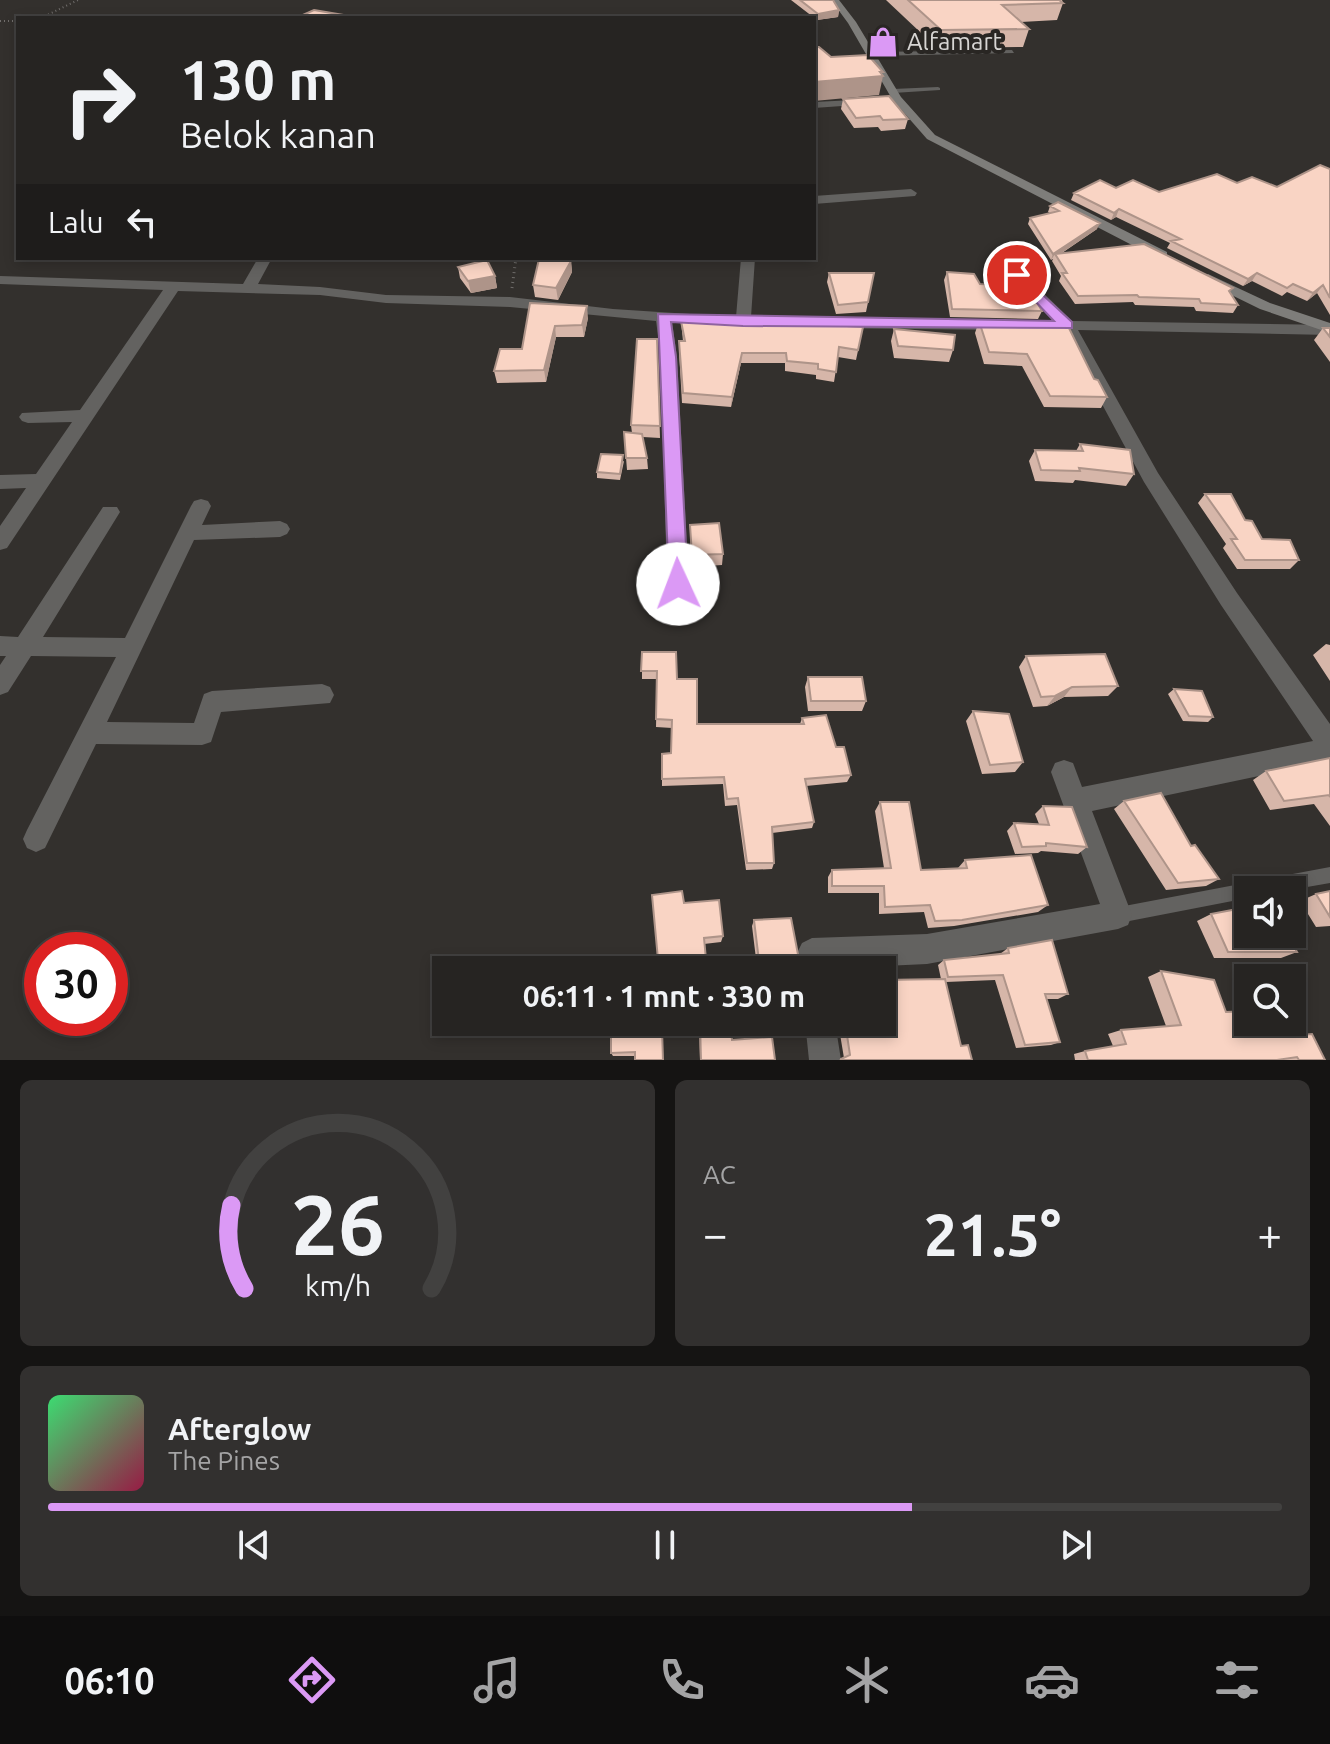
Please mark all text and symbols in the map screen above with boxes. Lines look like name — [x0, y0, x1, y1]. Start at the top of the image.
shop icon: Alfamart — [866, 25, 900, 59]
place label: Alfamart — [907, 28, 1002, 55]
icon: right — [48, 48, 152, 152]
text: 130 m — [180, 48, 336, 111]
text: Belok kanan — [180, 114, 376, 155]
icon: left — [120, 200, 164, 244]
text: Lalu — [48, 205, 104, 239]
pin — [983, 241, 1051, 309]
icon: arrive — [995, 253, 1039, 297]
position arrow — [636, 542, 720, 626]
map controls — [1234, 876, 1306, 1036]
button: sound — [1234, 876, 1306, 948]
speed limit sign: 30 — [24, 932, 128, 1036]
button: search — [1234, 964, 1306, 1036]
text: 06:11 · 1 mnt · 330 m — [523, 979, 805, 1013]
text: AC — [703, 1160, 736, 1189]
text: 26 — [291, 1177, 384, 1271]
text: 21.5° — [924, 1200, 1061, 1267]
text: − — [703, 1209, 728, 1258]
text: + — [1257, 1209, 1282, 1258]
text: km/h — [305, 1269, 371, 1301]
text: Afterglow — [168, 1412, 311, 1446]
text: The Pines — [168, 1446, 280, 1475]
icon: previous — [232, 1523, 276, 1567]
icon: pause — [643, 1523, 687, 1567]
icon: next — [1054, 1523, 1098, 1567]
icon: directions — [284, 1652, 340, 1708]
icon: music — [469, 1652, 525, 1708]
icon: phone — [654, 1652, 710, 1708]
icon: climate — [839, 1652, 895, 1708]
icon: car — [1024, 1652, 1080, 1708]
icon: filters — [1209, 1652, 1265, 1708]
text: 06:10 — [65, 1660, 155, 1701]

